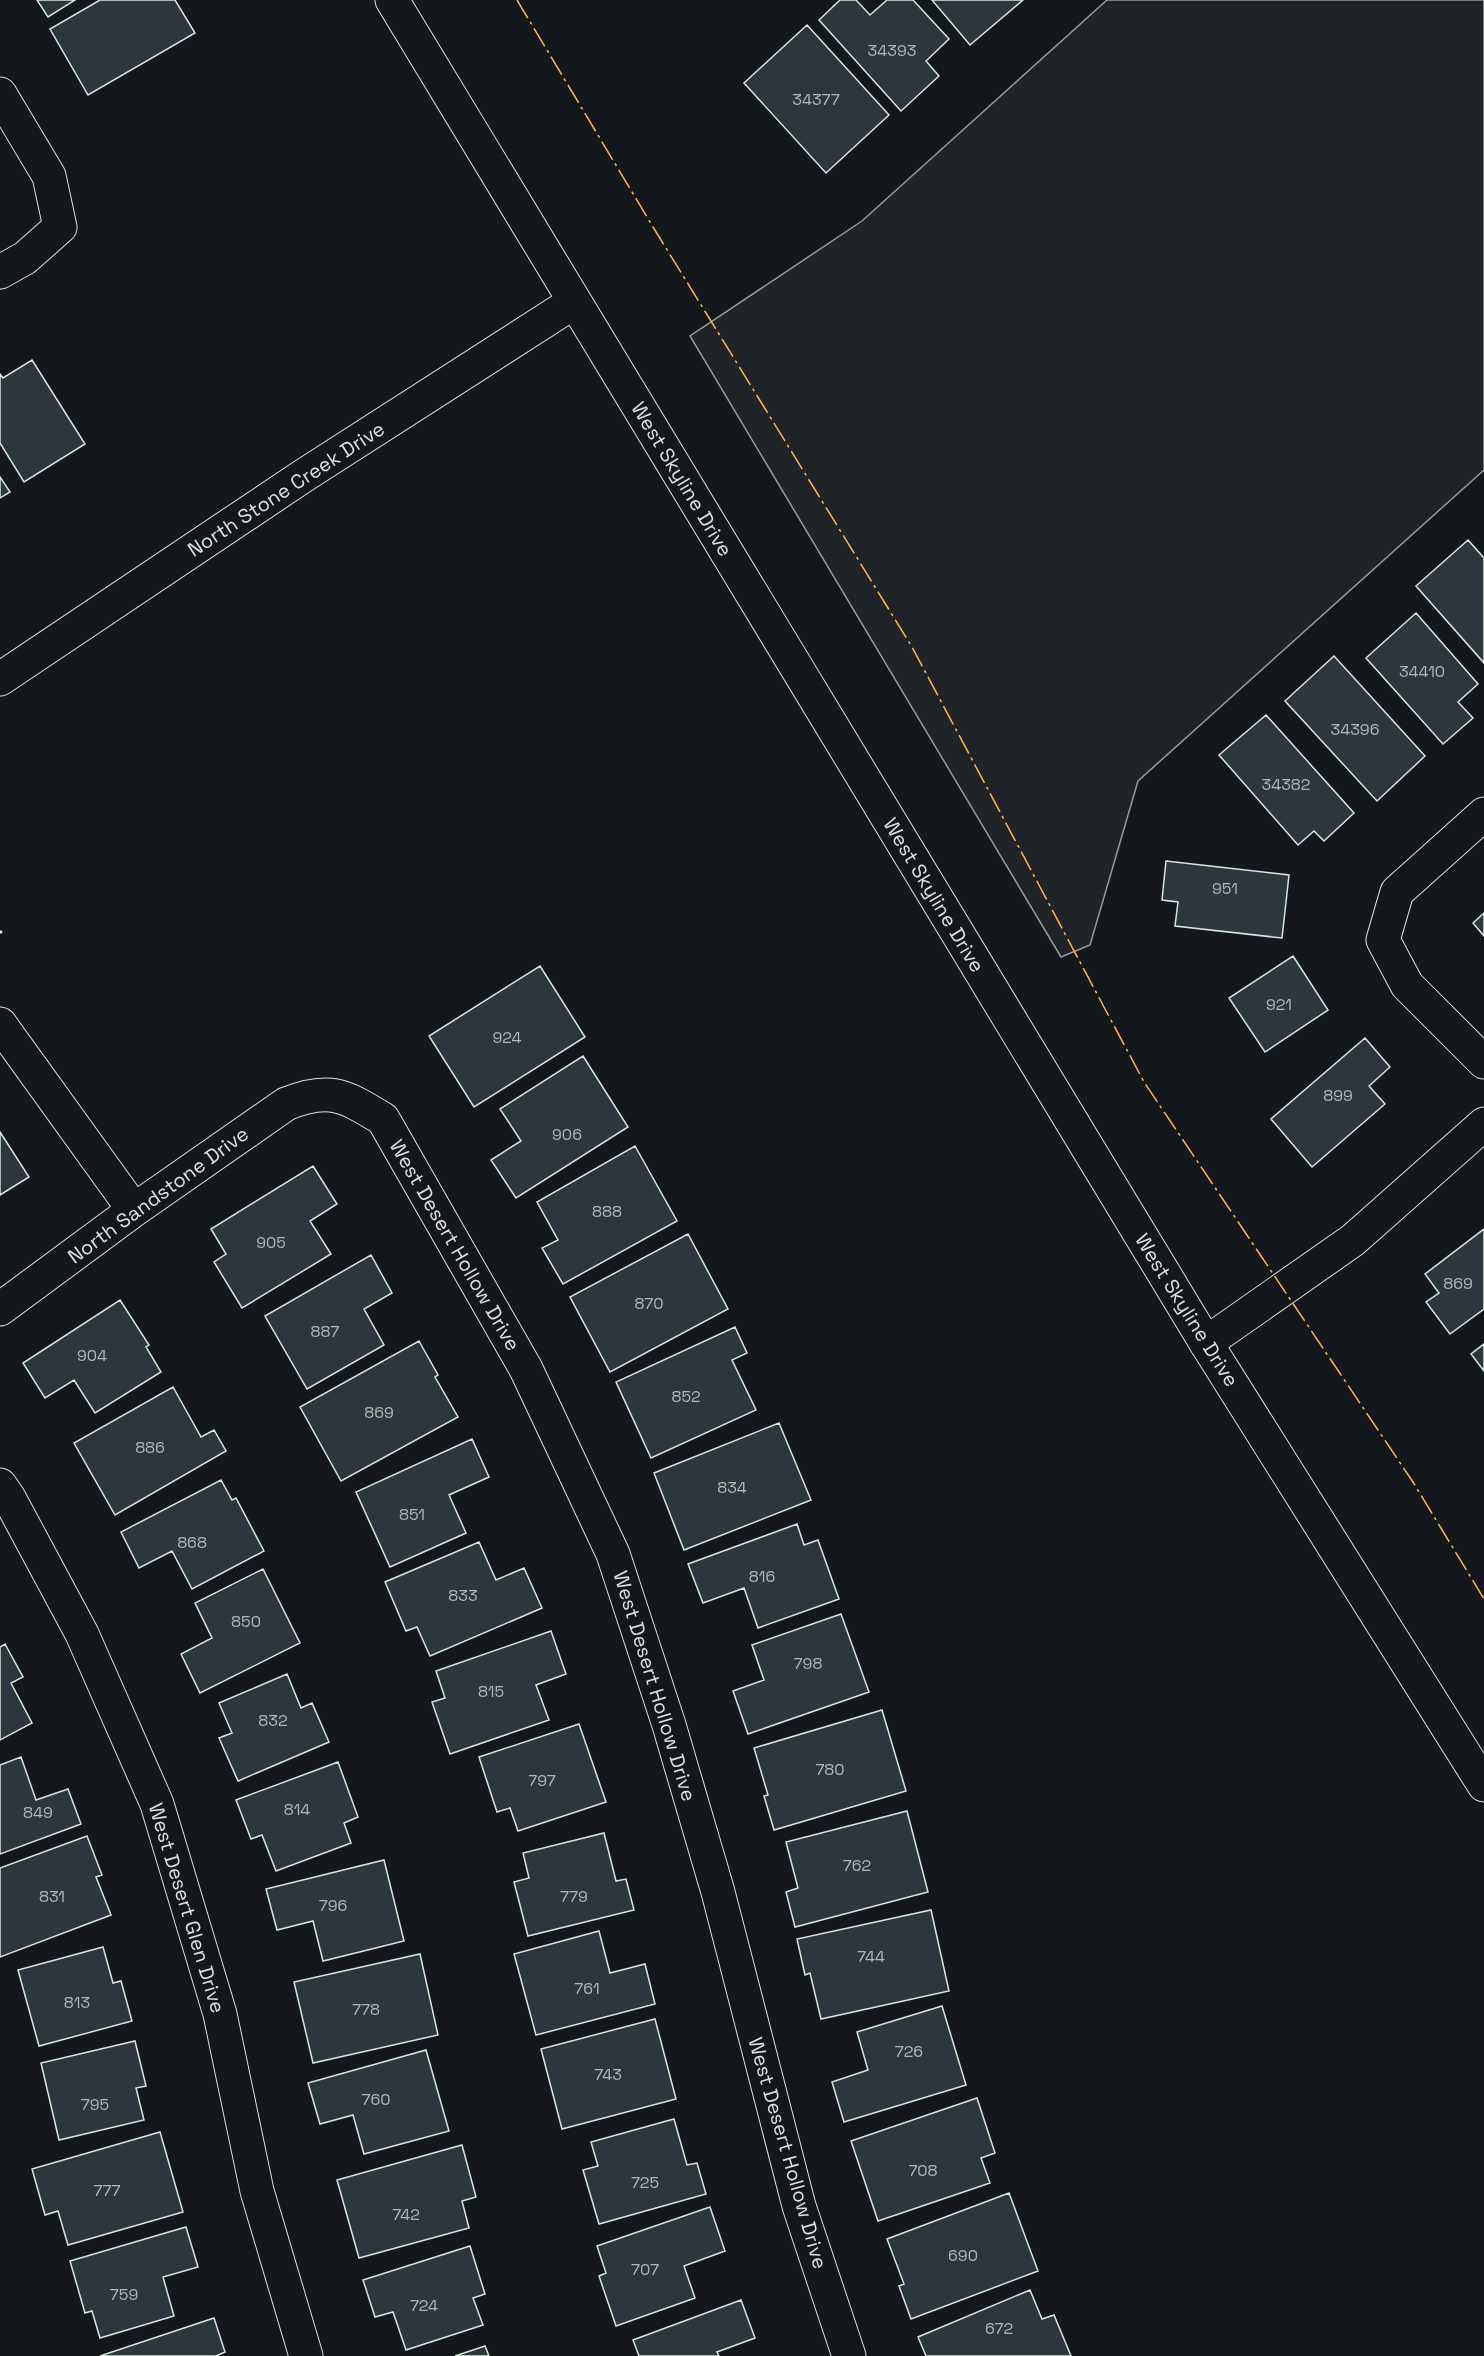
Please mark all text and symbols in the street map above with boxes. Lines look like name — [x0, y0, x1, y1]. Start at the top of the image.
house number: 34393 — [868, 40, 916, 61]
house number: 34377 — [792, 89, 840, 110]
street label: West Skyline Drive — [626, 397, 738, 561]
street label: North Stone Creek Drive — [182, 415, 390, 563]
house number: 34410 — [1399, 661, 1445, 682]
house number: 34396 — [1331, 719, 1379, 740]
house number: 34382 — [1262, 774, 1310, 795]
street label: West Skyline Drive — [878, 813, 990, 977]
house number: 951 — [1212, 878, 1238, 899]
house number: 921 — [1266, 994, 1292, 1015]
house number: 924 — [493, 1027, 521, 1048]
house number: 899 — [1323, 1085, 1353, 1106]
street label: North Sandstone Drive — [62, 1121, 254, 1269]
house number: 906 — [552, 1124, 582, 1145]
street label: West Desert Hollow Drive — [384, 1135, 526, 1355]
house number: 888 — [592, 1201, 622, 1222]
street label: West Skyline Drive — [1129, 1229, 1245, 1391]
house number: 905 — [256, 1232, 286, 1253]
house number: 869 — [1443, 1273, 1473, 1294]
house number: 870 — [635, 1293, 663, 1314]
house number: 887 — [311, 1321, 339, 1342]
house number: 904 — [77, 1345, 107, 1366]
house number: 852 — [671, 1386, 701, 1407]
house number: 869 — [364, 1402, 394, 1423]
house number: 886 — [135, 1437, 165, 1458]
house number: 834 — [717, 1477, 747, 1498]
house number: 851 — [399, 1504, 425, 1525]
house number: 868 — [177, 1532, 207, 1553]
house number: 816 — [749, 1566, 775, 1587]
street label: West Desert Hollow Drive — [608, 1568, 702, 1804]
house number: 833 — [448, 1585, 478, 1606]
house number: 850 — [231, 1611, 261, 1632]
house number: 798 — [794, 1653, 822, 1674]
house number: 815 — [478, 1681, 504, 1702]
house number: 832 — [258, 1710, 288, 1731]
house number: 780 — [815, 1759, 845, 1780]
house number: 797 — [528, 1770, 556, 1791]
house number: 814 — [284, 1799, 310, 1820]
street label: West Desert Glen Drive — [143, 1800, 231, 2016]
house number: 849 — [23, 1802, 53, 1823]
house number: 762 — [843, 1855, 871, 1876]
house number: 831 — [39, 1886, 65, 1907]
house number: 779 — [560, 1886, 588, 1907]
house number: 796 — [319, 1895, 347, 1916]
house number: 744 — [857, 1946, 885, 1967]
house number: 761 — [574, 1978, 600, 1999]
house number: 813 — [64, 1992, 90, 2013]
house number: 778 — [352, 1999, 380, 2020]
street label: West Desert Hollow Drive — [742, 2034, 834, 2272]
house number: 726 — [895, 2041, 923, 2062]
house number: 743 — [594, 2064, 622, 2085]
house number: 760 — [362, 2089, 390, 2110]
house number: 795 — [81, 2094, 109, 2115]
house number: 708 — [908, 2160, 938, 2181]
house number: 725 — [631, 2172, 659, 2193]
house number: 777 — [93, 2180, 121, 2201]
house number: 742 — [392, 2204, 420, 2225]
house number: 690 — [948, 2245, 978, 2266]
house number: 707 — [631, 2259, 659, 2280]
house number: 759 — [110, 2284, 138, 2305]
house number: 724 — [410, 2295, 438, 2316]
house number: 672 — [985, 2318, 1013, 2339]

